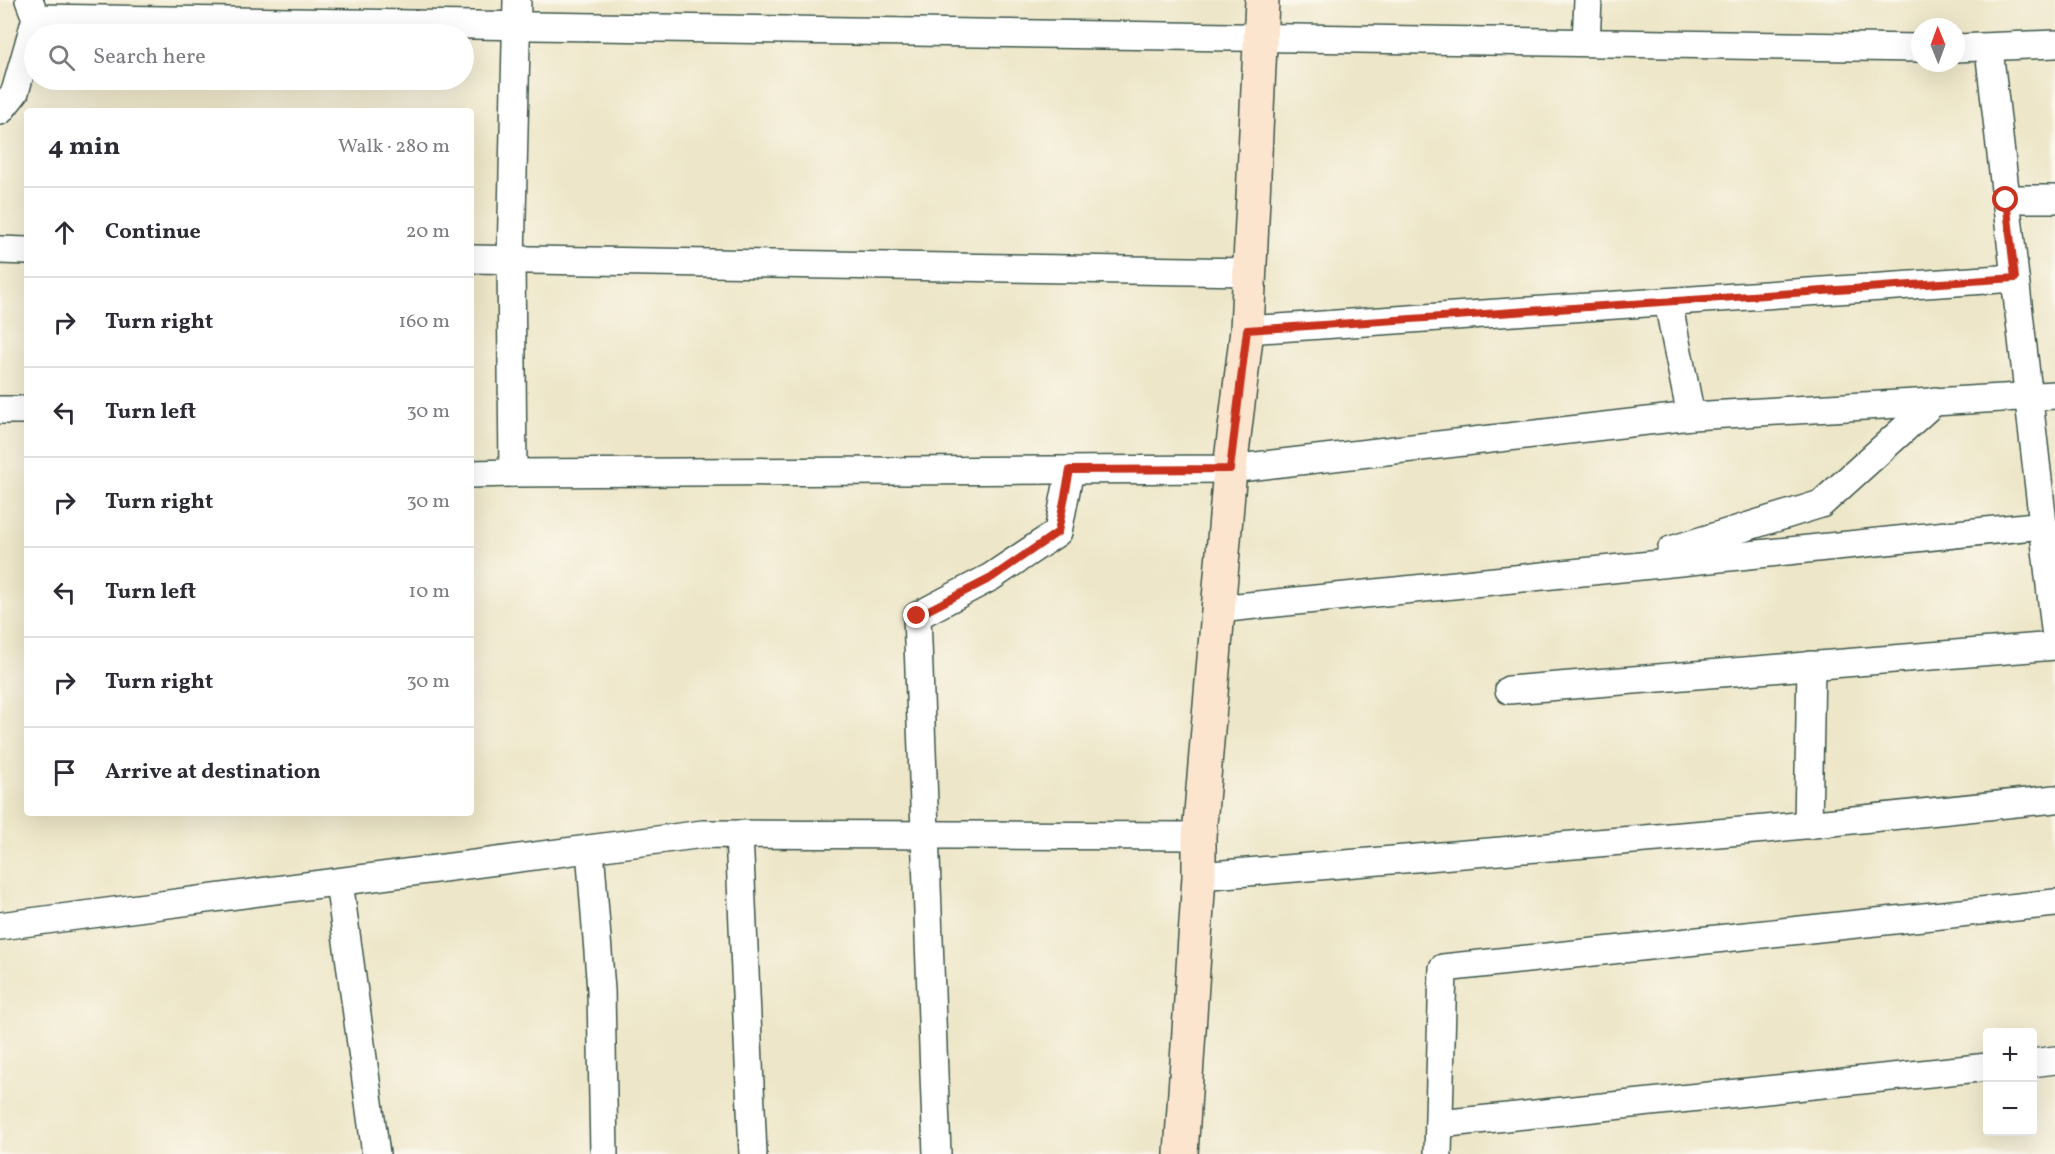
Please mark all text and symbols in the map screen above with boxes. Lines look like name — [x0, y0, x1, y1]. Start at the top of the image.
north arrow — [1911, 18, 1965, 72]
search box — [24, 24, 474, 90]
icon: search — [45, 41, 78, 74]
text: Search here — [93, 42, 206, 73]
text: 4 min — [48, 129, 120, 165]
text: Walk · 280 m — [338, 133, 450, 161]
route start — [1992, 186, 2018, 212]
icon: ahead — [48, 216, 81, 249]
text: Continue — [105, 217, 201, 248]
text: 20 m — [406, 218, 450, 246]
icon: right — [48, 306, 81, 339]
text: Turn right — [105, 307, 213, 338]
text: 160 m — [398, 308, 450, 336]
icon: left — [48, 396, 81, 429]
text: Turn left — [105, 397, 196, 428]
text: 30 m — [406, 398, 450, 426]
icon: right — [48, 486, 81, 519]
text: Turn right — [105, 487, 213, 518]
text: 30 m — [406, 488, 450, 516]
icon: left — [48, 576, 81, 609]
text: Turn left — [105, 577, 196, 608]
text: 10 m — [409, 578, 450, 606]
route end — [903, 602, 929, 628]
icon: right — [48, 666, 81, 699]
text: Turn right — [105, 667, 213, 698]
text: 30 m — [406, 668, 450, 696]
icon: arrive — [48, 756, 81, 789]
text: Arrive at destination — [105, 757, 321, 788]
map controls — [1983, 1028, 2037, 1136]
button: + — [1983, 1028, 2037, 1082]
button: − — [1983, 1082, 2037, 1136]

